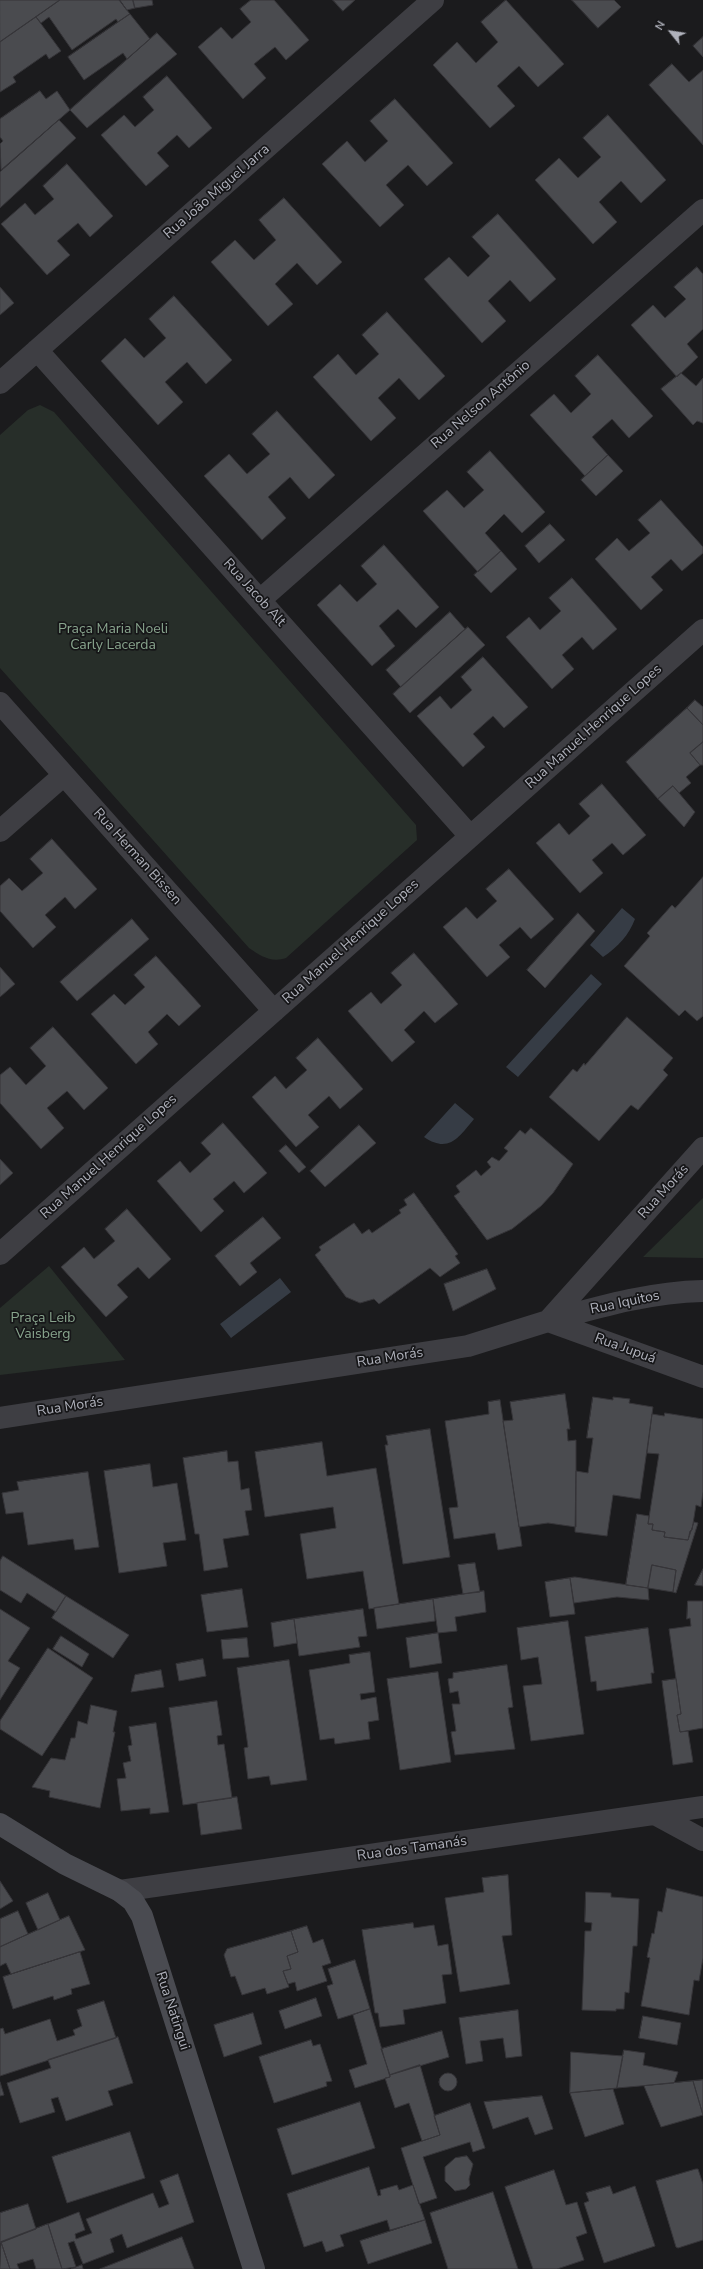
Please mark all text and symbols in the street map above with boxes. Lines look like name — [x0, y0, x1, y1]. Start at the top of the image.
north arrow — [651, 12, 691, 52]
text: N — [652, 18, 669, 33]
street label: Rua João Miguel Jarra — [160, 141, 274, 243]
street label: Rua Nelson Antônio — [428, 357, 534, 453]
street label: Rua Jacob Alt — [219, 556, 289, 630]
park label: Praça Maria Noeli Carly Lacerda — [58, 622, 168, 654]
street label: Rua Manuel Henrique Lopes — [522, 661, 666, 793]
street label: Rua Herman Bissen — [89, 805, 185, 909]
street label: Rua Manuel Henrique Lopes — [279, 876, 423, 1008]
street label: Rua Manuel Henrique Lopes — [37, 1091, 181, 1223]
street label: Rua Morás — [635, 1161, 693, 1223]
street label: Rua Iquitos — [589, 1287, 661, 1319]
park label: Praça Leib Vaisberg — [11, 1311, 75, 1344]
street label: Rua Jupuá — [592, 1330, 658, 1368]
street label: Rua Morás — [356, 1344, 424, 1372]
street label: Rua Morás — [36, 1393, 104, 1421]
street label: Rua dos Tamanás — [356, 1833, 468, 1865]
street label: Rua Natingui — [151, 1970, 193, 2052]

